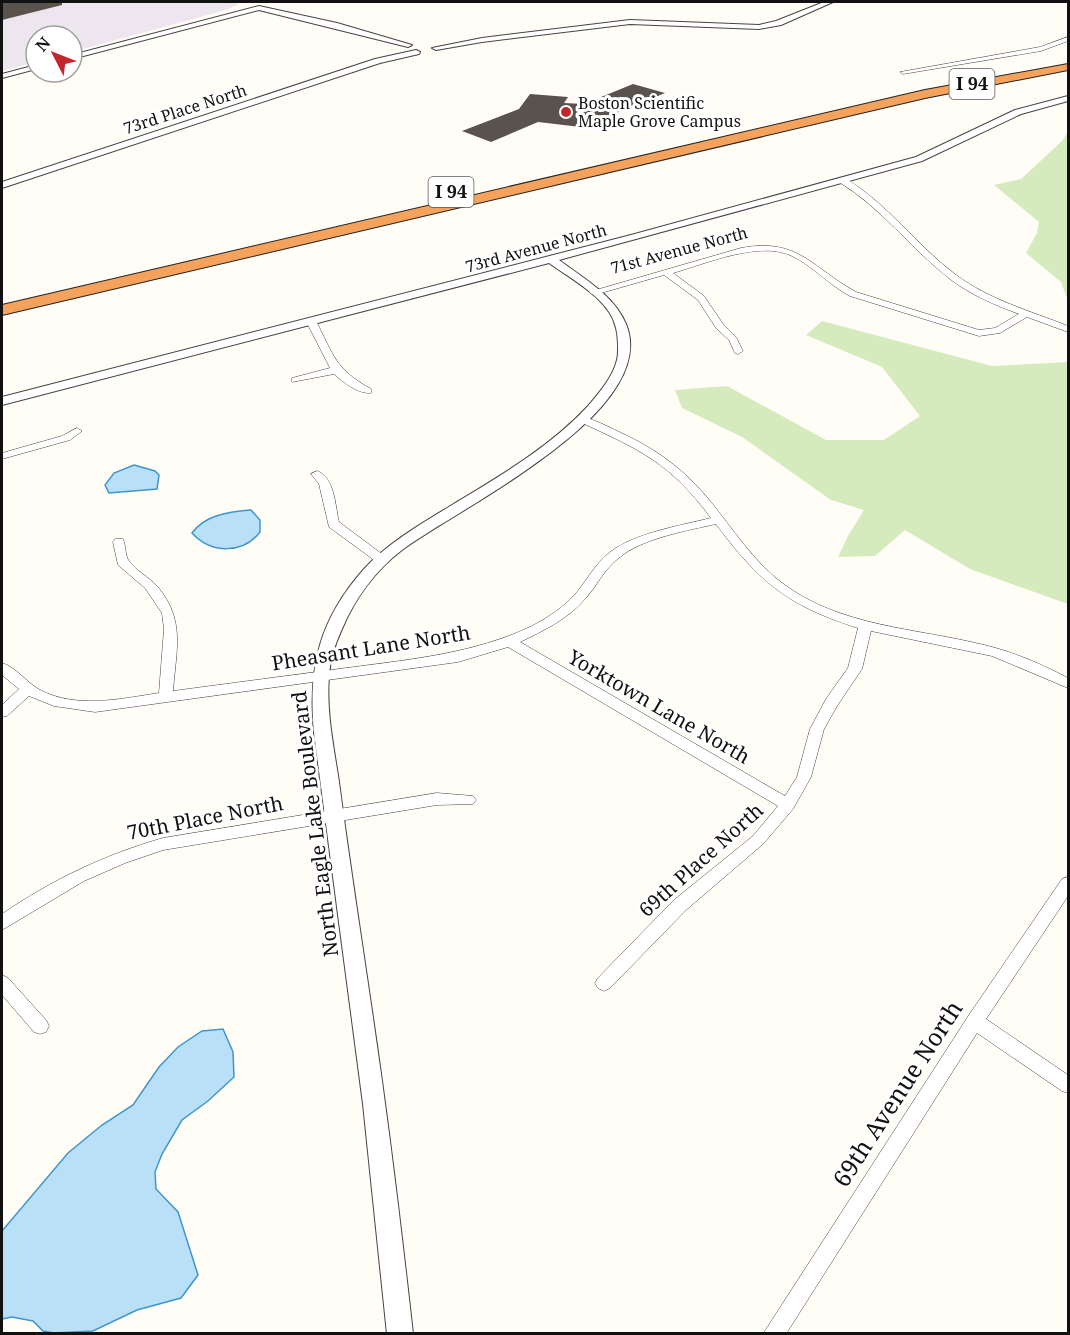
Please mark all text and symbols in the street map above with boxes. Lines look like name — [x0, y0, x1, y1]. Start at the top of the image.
north arrow — [24, 24, 84, 84]
text: N — [30, 32, 56, 56]
road number: I 94 — [950, 69, 994, 99]
street label: 73rd Place North — [121, 79, 249, 139]
place label: Boston Scientific Maple Grove Campus — [578, 92, 741, 132]
marker: Boston Scientific Maple Grove Campus — [559, 105, 573, 119]
road number: I 94 — [428, 177, 474, 207]
street label: 73rd Avenue North — [463, 219, 609, 277]
street label: 71st Avenue North — [608, 221, 750, 279]
street label: Pheasant Lane North — [270, 618, 472, 677]
street label: Yorktown Lane North — [562, 643, 756, 770]
street label: North Eagle Lake Boulevard — [285, 690, 344, 958]
street label: 70th Place North — [125, 789, 286, 846]
street label: 69th Place North — [633, 796, 769, 923]
street label: 69th Avenue North — [824, 994, 969, 1193]

